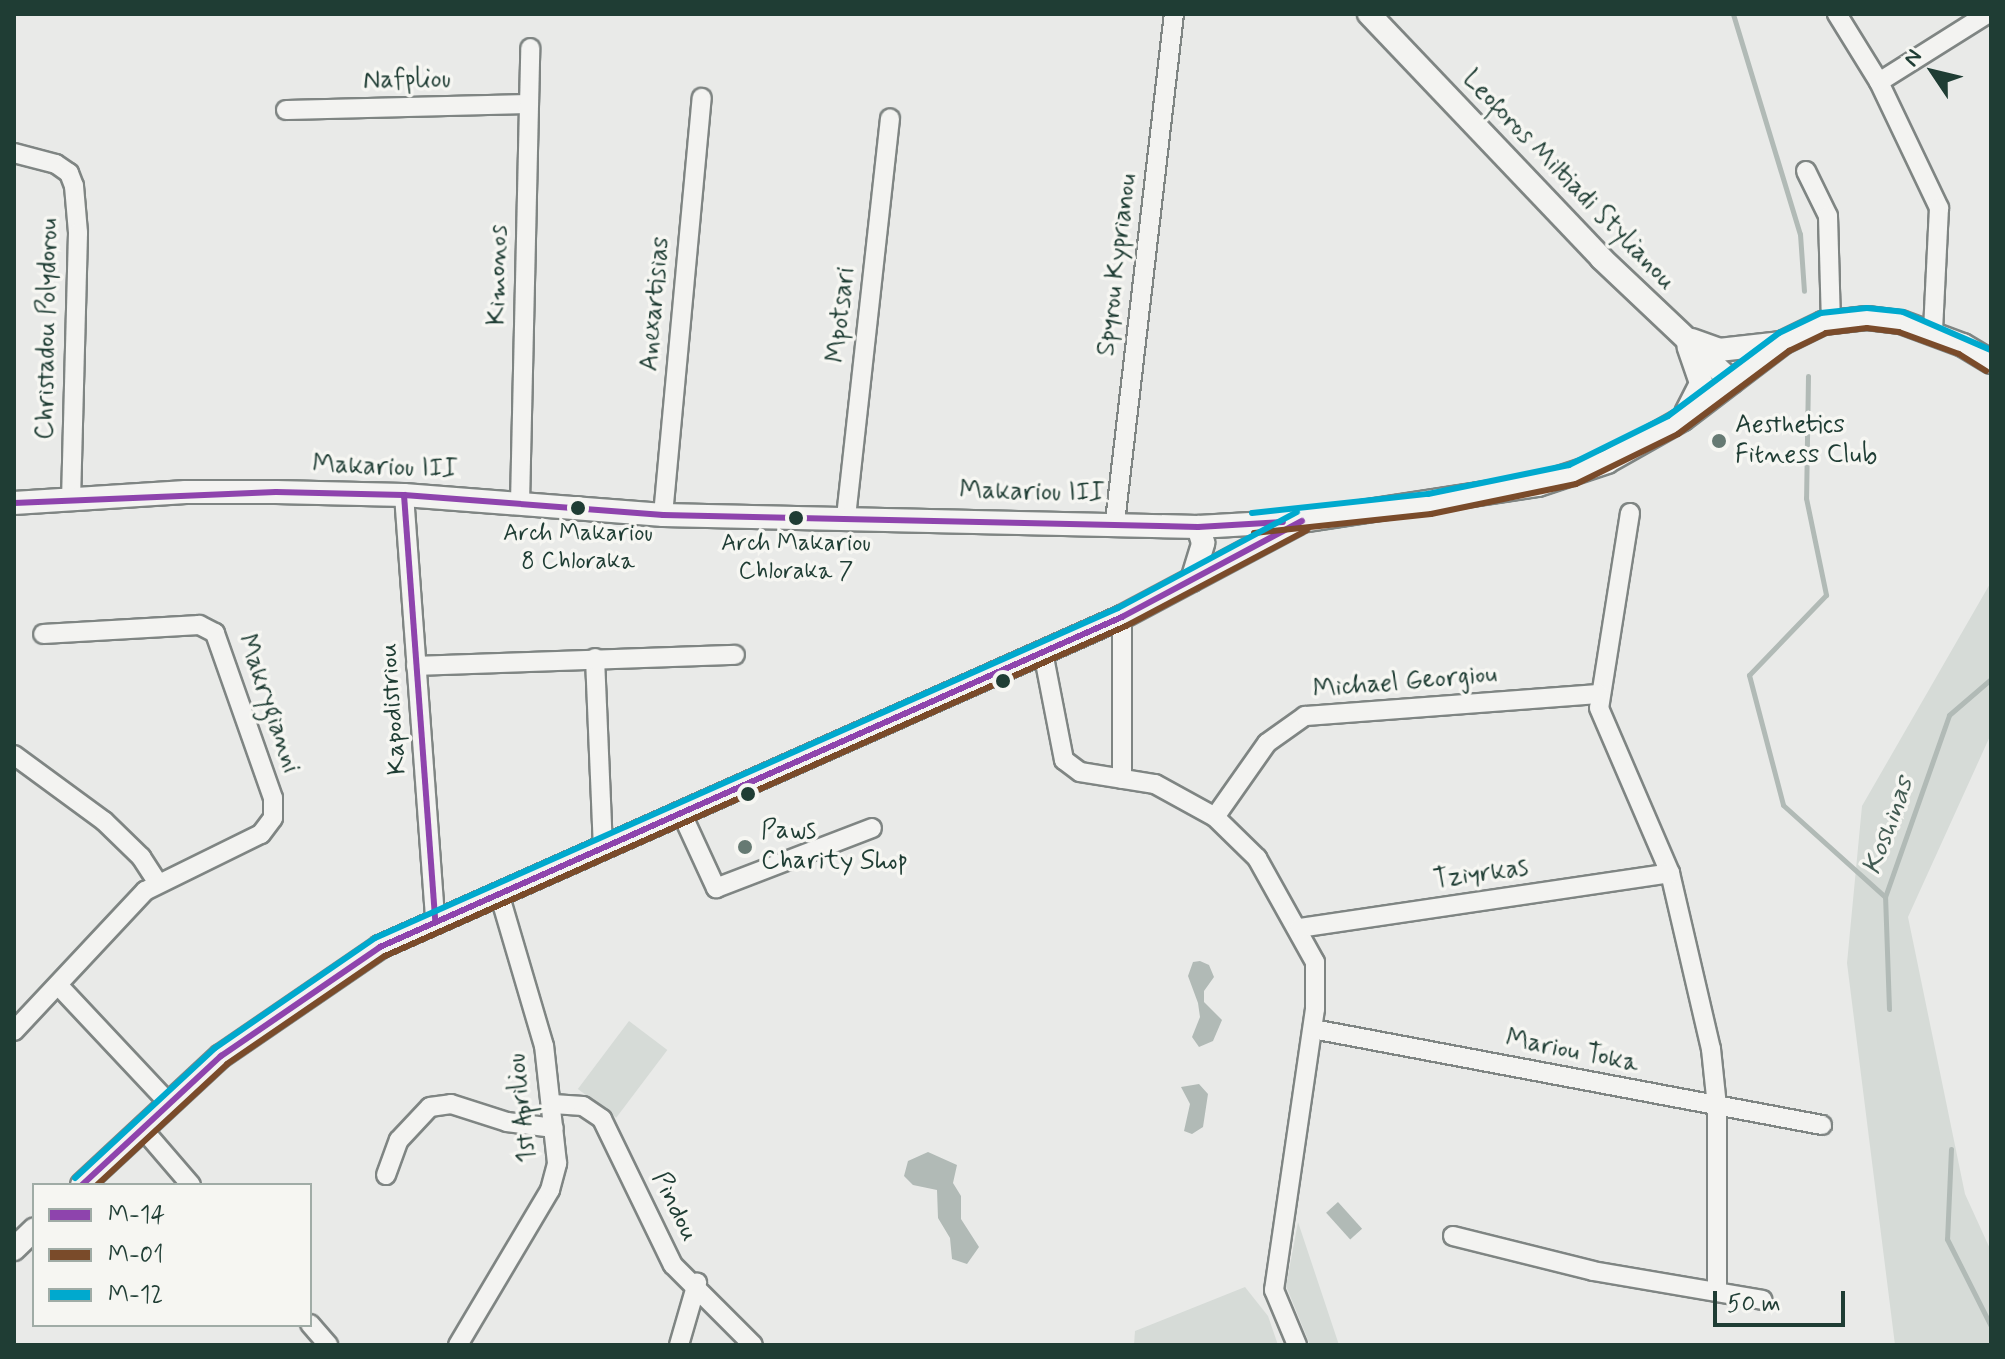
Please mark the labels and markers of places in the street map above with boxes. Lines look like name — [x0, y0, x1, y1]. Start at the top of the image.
place label: Aesthetics Fitness Club — [1735, 410, 1877, 472]
marker: Aesthetics Fitness Club — [1710, 432, 1728, 450]
marker: Arch Makariou 8 Chloraka — [570, 500, 586, 516]
marker: Arch Makariou Chloraka 7 — [788, 510, 804, 526]
place label: Arch Makariou 8 Chloraka — [503, 520, 653, 576]
place label: Arch Makariou Chloraka 7 — [721, 530, 871, 586]
unlabelled marker — [995, 673, 1011, 689]
unlabelled marker — [740, 786, 756, 802]
place label: Paws Charity Shop — [761, 816, 908, 878]
marker: Paws Charity Shop — [736, 838, 754, 856]

